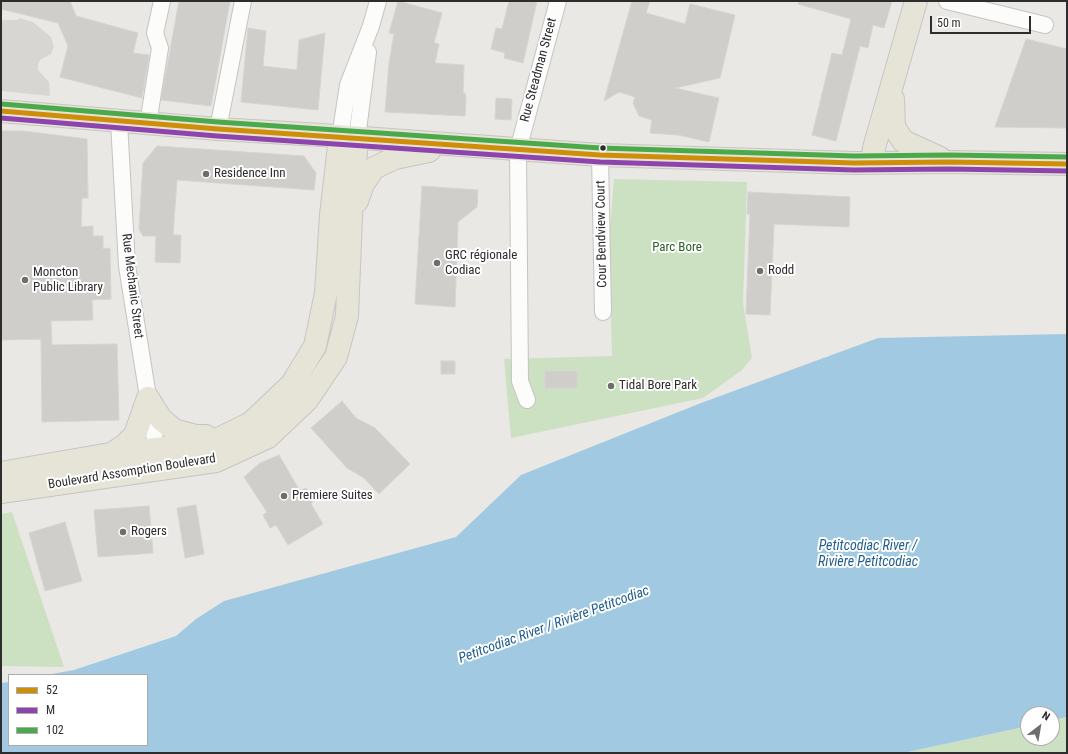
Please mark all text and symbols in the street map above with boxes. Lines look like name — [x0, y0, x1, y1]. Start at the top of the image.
scale bar — [932, 8, 1033, 34]
street label: Rue Steadman Street — [518, 16, 560, 124]
text: 50 m — [937, 16, 961, 30]
unlabelled marker — [598, 143, 608, 153]
place label: Residence Inn — [214, 166, 286, 182]
marker: Residence Inn — [201, 169, 211, 179]
street label: Cour Bendview Court — [593, 180, 611, 288]
street label: Rue Mechanic Street — [118, 233, 146, 339]
park label: Parc Bore — [652, 240, 702, 256]
place label: GRC régionale Codiac — [445, 248, 517, 279]
marker: GRC régionale Codiac — [432, 258, 442, 268]
place label: Rodd — [768, 263, 794, 279]
place label: Moncton Public Library — [33, 265, 103, 296]
marker: Rodd — [755, 266, 765, 276]
marker: Moncton Public Library — [20, 275, 30, 285]
place label: Tidal Bore Park — [619, 378, 697, 394]
marker: Tidal Bore Park — [606, 381, 616, 391]
street label: Boulevard Assomption Boulevard — [47, 451, 217, 493]
place label: Premiere Suites — [292, 488, 373, 504]
marker: Premiere Suites — [279, 491, 289, 501]
place label: Rogers — [131, 524, 167, 540]
marker: Rogers — [118, 527, 128, 537]
water label: Petitcodiac River / Rivière Petitcodiac — [818, 538, 918, 570]
water label: Petitcodiac River / Rivière Petitcodiac — [456, 583, 652, 667]
legend — [8, 674, 148, 746]
text: 52 — [46, 683, 58, 697]
text: M — [46, 703, 55, 717]
north arrow — [1020, 706, 1060, 746]
text: N — [1040, 709, 1052, 723]
text: 102 — [46, 723, 64, 737]

